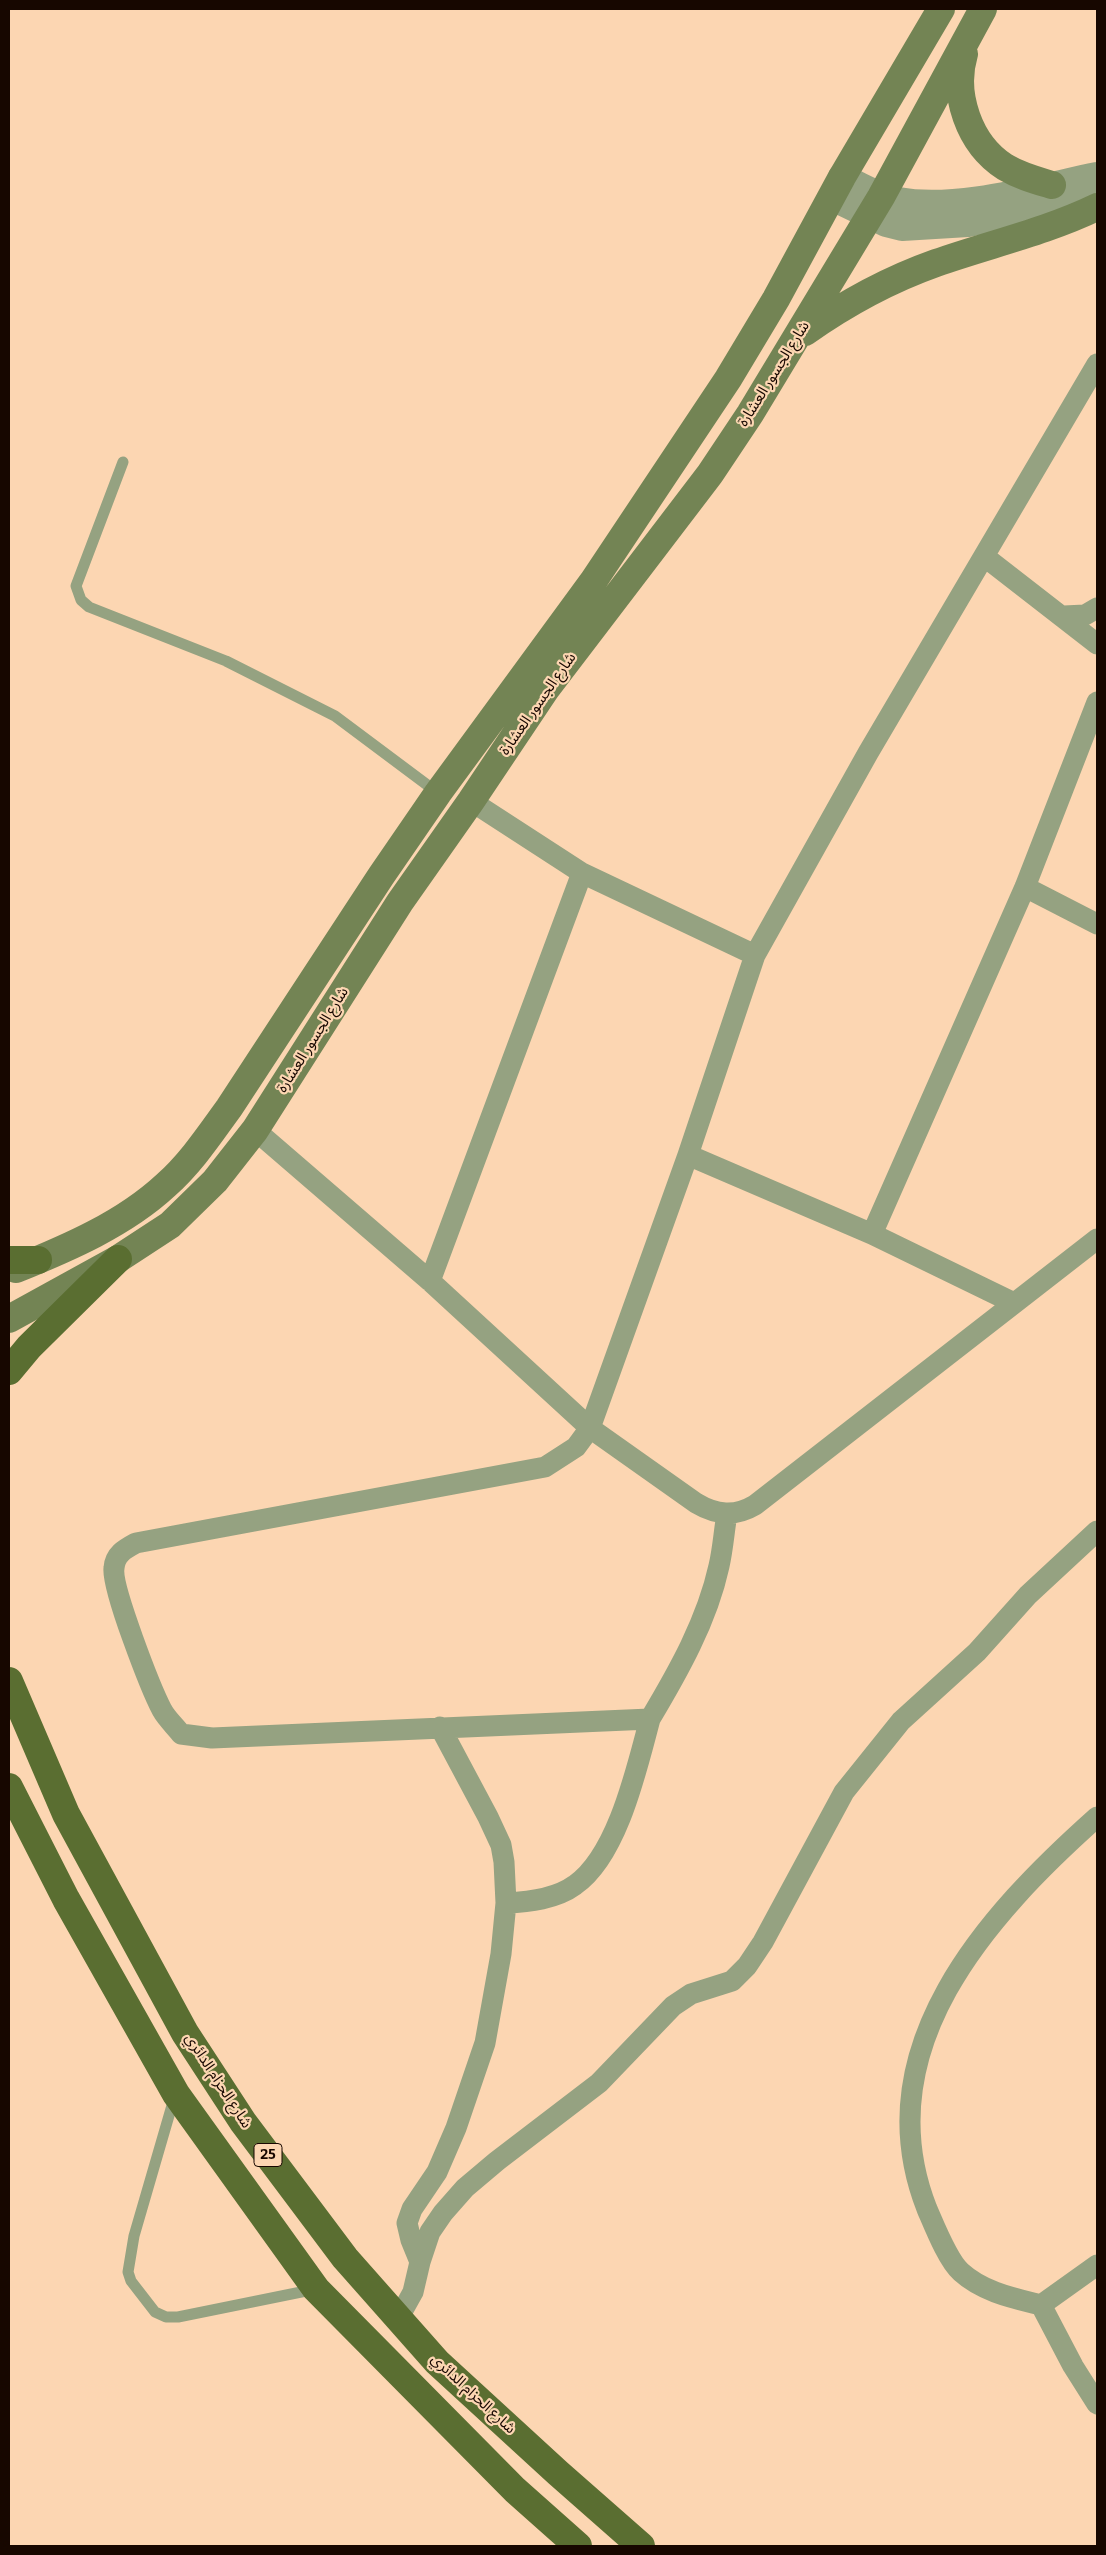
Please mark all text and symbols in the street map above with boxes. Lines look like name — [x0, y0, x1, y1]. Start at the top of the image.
street label: شارع الجسور العشارة — [734, 318, 814, 430]
street label: شارع الجسور العشارة — [496, 649, 580, 759]
street label: شارع الجسور العشارة — [273, 984, 353, 1096]
street label: شارع الحزام الدائري — [181, 2030, 255, 2132]
road number: 25 — [254, 2144, 282, 2166]
street label: شارع الحزام الدائري — [427, 2350, 519, 2438]

